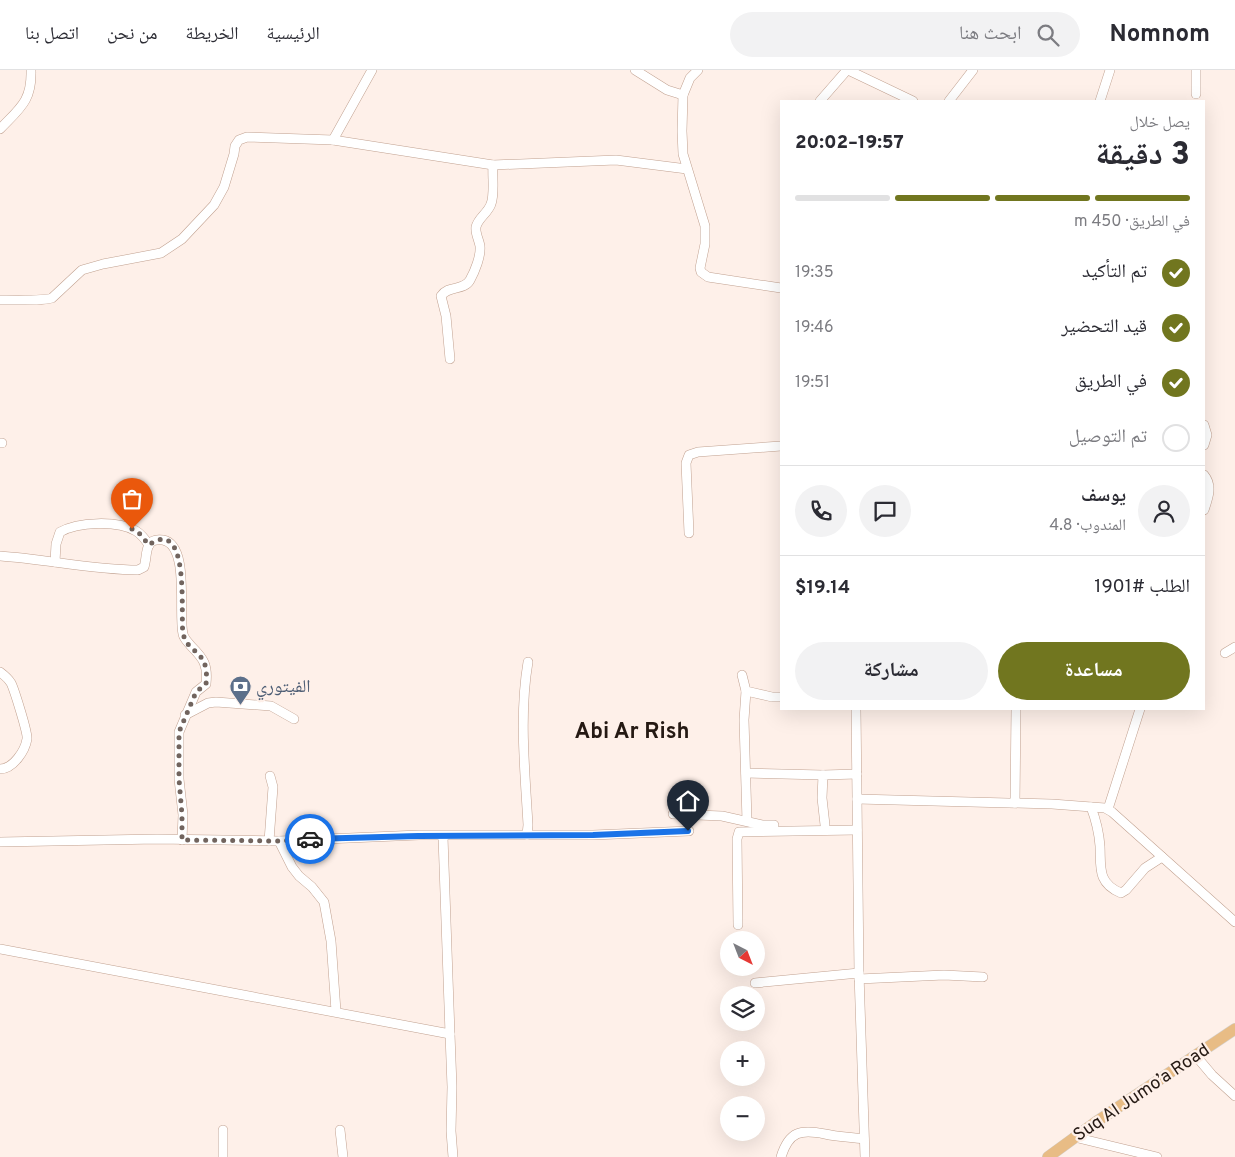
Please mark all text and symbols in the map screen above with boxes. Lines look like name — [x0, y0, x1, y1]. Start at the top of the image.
search box — [730, 12, 1080, 57]
text: Nomnom — [1110, 20, 1210, 50]
icon: search — [1034, 21, 1062, 49]
text: ابحث هنا — [959, 22, 1022, 46]
text: اتصل بنا — [25, 23, 79, 46]
text: من نحن — [107, 23, 158, 46]
text: الخريطة — [186, 23, 239, 46]
text: الرئيسية — [267, 23, 320, 46]
text: يصل خلال — [1129, 113, 1190, 133]
text: 19:57–20:02 — [795, 131, 904, 155]
text: 3 دقيقة — [1095, 136, 1190, 176]
text: في الطريق · 450 m — [1074, 212, 1190, 232]
icon: check — [1162, 259, 1190, 287]
text: تم التأكيد — [1082, 260, 1147, 284]
text: 19:35 — [795, 263, 834, 283]
icon: check — [1162, 314, 1190, 342]
text: قيد التحضير — [1061, 315, 1147, 339]
text: 19:46 — [795, 318, 834, 338]
icon: check — [1162, 369, 1190, 397]
text: في الطريق — [1075, 370, 1147, 394]
text: 19:51 — [795, 373, 830, 393]
text: تم التوصيل — [1069, 425, 1147, 449]
pin — [111, 478, 153, 529]
text: يوسف — [1081, 484, 1126, 508]
icon: bag — [118, 485, 146, 513]
button: phone — [795, 485, 847, 537]
button: chat — [859, 485, 911, 537]
button: person — [1138, 485, 1190, 537]
text: المندوب · 4.8 — [1049, 516, 1126, 536]
text: الطلب #1901 — [1094, 575, 1190, 599]
text: $19.14 — [795, 576, 850, 600]
button: مشاركة — [795, 642, 988, 700]
button: مساعدة — [998, 642, 1190, 700]
bank icon: الفيتوري — [228, 674, 252, 705]
place label: الفيتوري — [256, 676, 311, 701]
district label: Abi Ar Rish — [574, 719, 690, 746]
pin — [667, 780, 709, 831]
icon: home — [674, 787, 702, 815]
courier — [285, 814, 335, 864]
icon: car — [296, 825, 324, 853]
north arrow — [720, 931, 765, 976]
map controls — [720, 931, 765, 1141]
button: layers — [720, 986, 765, 1031]
street label: Suq Al Jumo’a Road — [1069, 1039, 1214, 1147]
button: + — [720, 1041, 765, 1086]
button: − — [720, 1096, 765, 1141]

